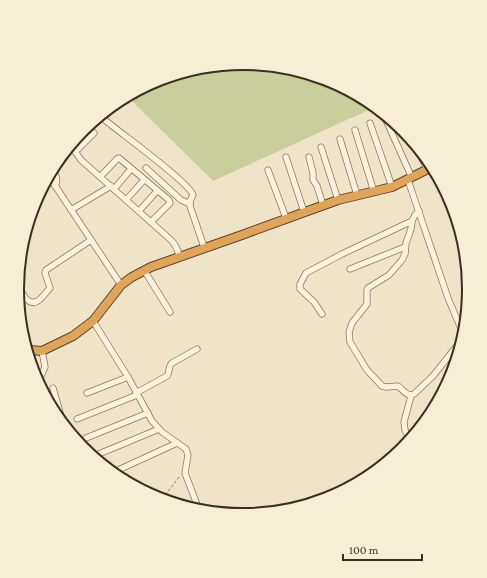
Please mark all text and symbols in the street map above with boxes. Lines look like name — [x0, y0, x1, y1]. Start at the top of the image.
scale bar — [343, 536, 422, 562]
text: 100 m — [349, 543, 379, 557]

